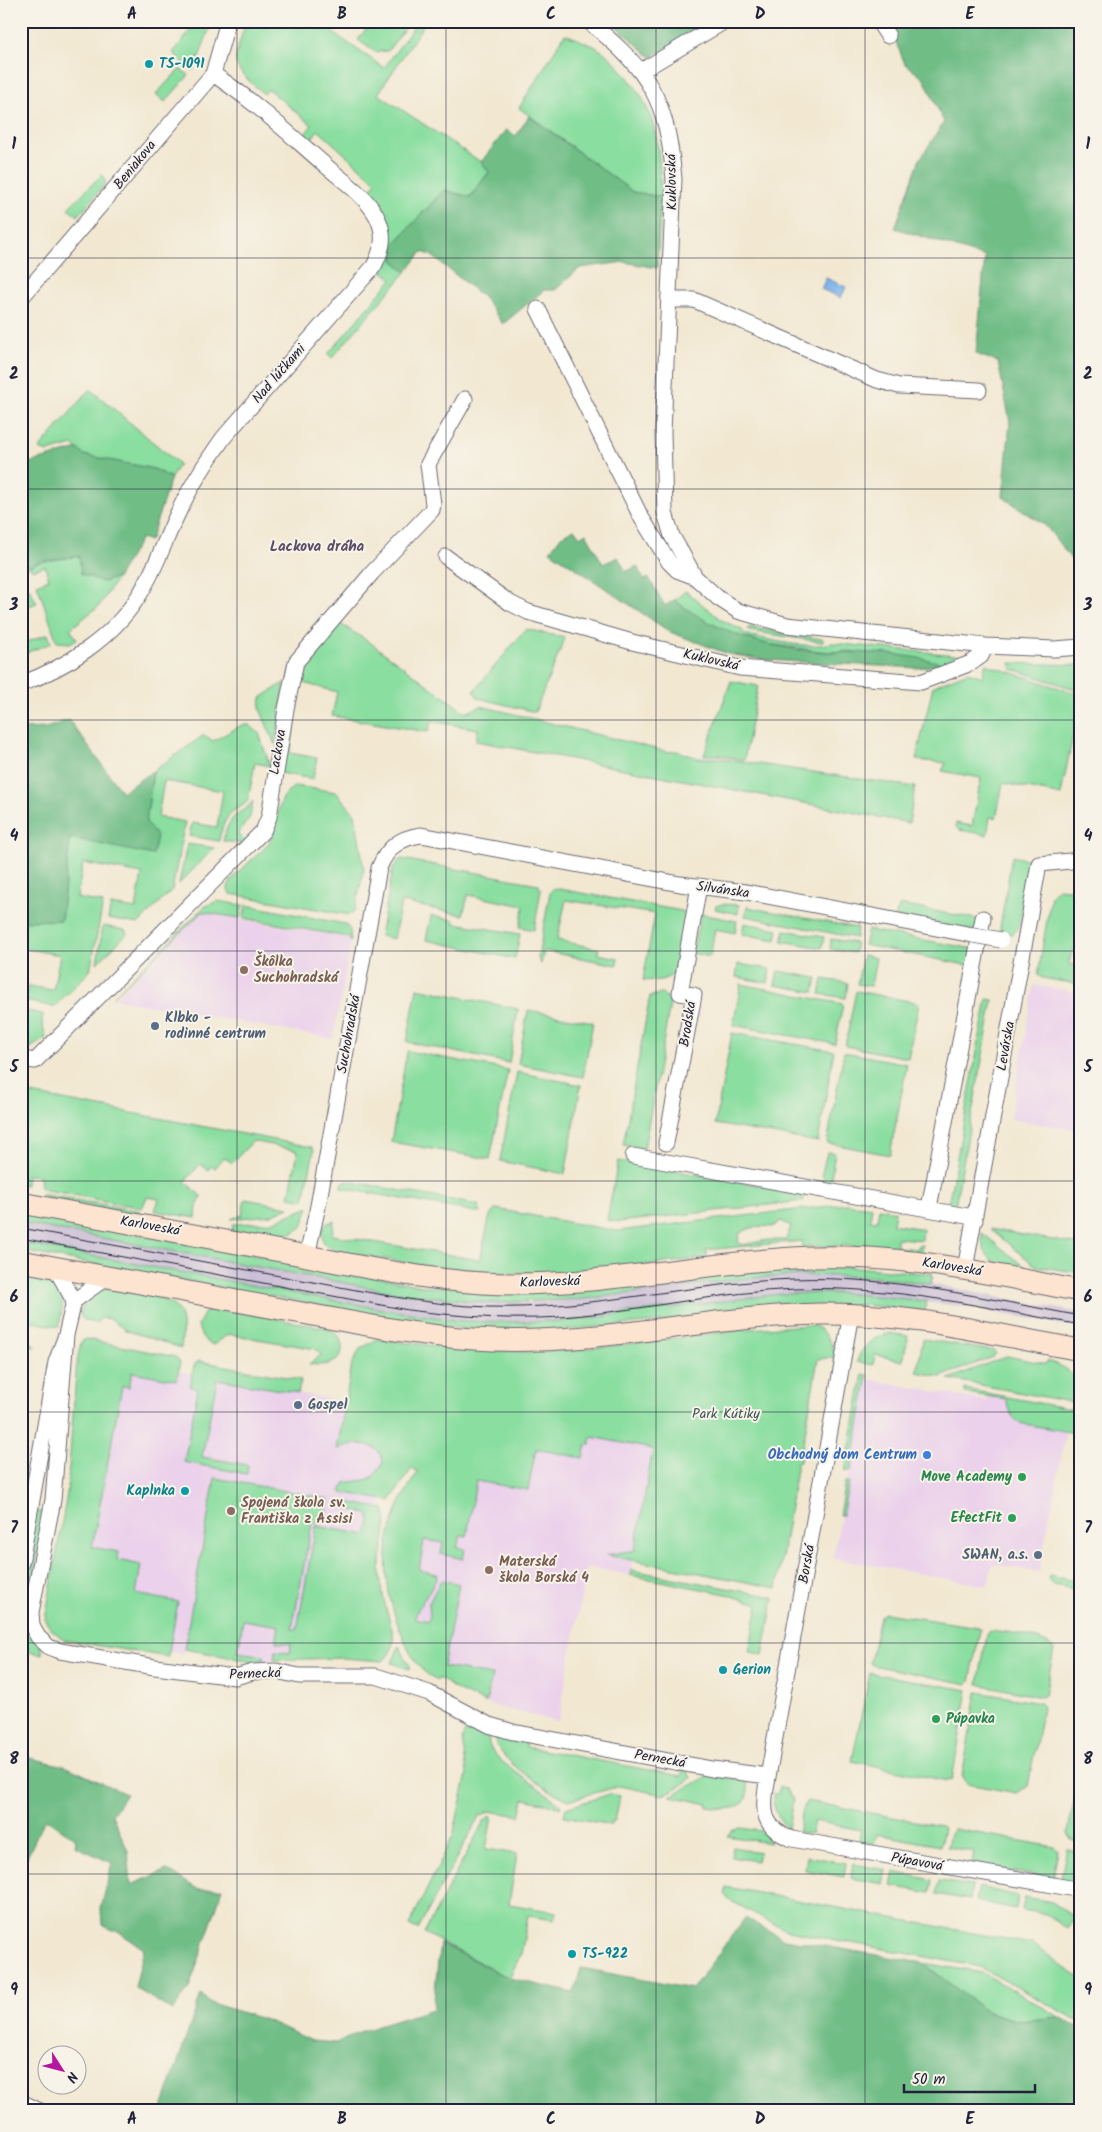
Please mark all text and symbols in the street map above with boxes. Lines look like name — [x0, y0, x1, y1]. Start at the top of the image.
text: A — [127, 2, 137, 27]
text: B — [337, 2, 347, 27]
text: C — [546, 2, 556, 27]
text: D — [755, 2, 766, 27]
text: E — [966, 2, 976, 27]
place label: TS-1091 — [159, 53, 205, 75]
marker: TS-1091 — [143, 58, 155, 70]
text: 1 — [12, 132, 17, 157]
text: 1 — [1086, 132, 1091, 157]
street label: Beniakova — [108, 136, 162, 194]
street label: Kuklovská — [660, 152, 683, 210]
street label: Nad lúčkami — [247, 339, 312, 409]
text: 2 — [9, 362, 19, 387]
text: 2 — [1083, 362, 1093, 387]
district label: Lackova dráha — [270, 535, 365, 559]
text: 3 — [9, 593, 19, 618]
text: 3 — [1083, 593, 1093, 618]
street label: Kuklovská — [681, 643, 742, 677]
street label: Lackova — [264, 728, 292, 776]
text: 4 — [10, 824, 19, 849]
text: 4 — [1084, 824, 1093, 849]
street label: Silvánska — [695, 875, 751, 905]
place label: Škôlka Suchohradská — [254, 951, 340, 989]
marker: Škôlka Suchohradská — [238, 964, 250, 976]
street label: Suchohradská — [331, 992, 367, 1075]
street label: Brodská — [674, 998, 703, 1048]
place label: Klbko - rodinné centrum — [165, 1007, 267, 1045]
street label: Levárska — [991, 1019, 1021, 1073]
marker: Klbko - rodinné centrum — [149, 1020, 161, 1032]
text: 5 — [9, 1055, 20, 1080]
text: 5 — [1083, 1055, 1094, 1080]
street label: Karloveská — [118, 1210, 183, 1242]
street label: Karloveská — [920, 1251, 985, 1283]
street label: Karloveská — [519, 1270, 582, 1294]
text: 6 — [10, 1285, 19, 1310]
text: 6 — [1084, 1285, 1093, 1310]
place label: Gospel — [308, 1394, 348, 1416]
marker: Gospel — [292, 1399, 304, 1411]
park label: Park Kútiky — [692, 1403, 760, 1425]
place label: Obchodný dom Centrum — [768, 1444, 918, 1466]
marker: Obchodný dom Centrum — [921, 1449, 933, 1461]
place label: Move Academy — [921, 1466, 1013, 1488]
marker: Move Academy — [1016, 1471, 1028, 1483]
place label: Kaplnka — [126, 1480, 175, 1502]
marker: Kaplnka — [179, 1485, 191, 1497]
place label: Spojená škola sv. Františka z Assisi — [241, 1492, 353, 1530]
marker: Spojená škola sv. Františka z Assisi — [225, 1505, 237, 1517]
place label: EfectFit — [951, 1507, 1003, 1529]
marker: EfectFit — [1006, 1512, 1018, 1524]
text: 7 — [10, 1516, 18, 1541]
text: 7 — [1084, 1516, 1092, 1541]
street label: Borská — [793, 1542, 821, 1585]
place label: SWAN, a.s. — [962, 1544, 1028, 1566]
marker: SWAN, a.s. — [1032, 1549, 1044, 1561]
place label: Materská škola Borská 4 — [499, 1551, 589, 1589]
marker: Materská škola Borská 4 — [483, 1564, 495, 1576]
place label: Gerion — [733, 1659, 771, 1681]
street label: Pernecká — [229, 1662, 283, 1686]
marker: Gerion — [717, 1664, 729, 1676]
place label: Púpavka — [946, 1708, 995, 1730]
marker: Púpavka — [930, 1713, 942, 1725]
street label: Pernecká — [633, 1744, 689, 1775]
text: 8 — [9, 1747, 19, 1772]
text: 8 — [1083, 1747, 1093, 1772]
street label: Púpavová — [889, 1847, 946, 1878]
place label: TS-922 — [582, 1943, 628, 1965]
marker: TS-922 — [566, 1948, 578, 1960]
text: 9 — [10, 1978, 18, 2003]
text: 9 — [1084, 1978, 1092, 2003]
north arrow — [38, 2044, 88, 2094]
scale bar — [904, 2062, 1036, 2094]
text: N — [60, 2067, 83, 2087]
text: 50 m — [912, 2068, 946, 2092]
text: A — [127, 2107, 137, 2132]
text: B — [337, 2107, 347, 2132]
text: C — [546, 2107, 556, 2132]
text: D — [755, 2107, 766, 2132]
text: E — [966, 2107, 976, 2132]

